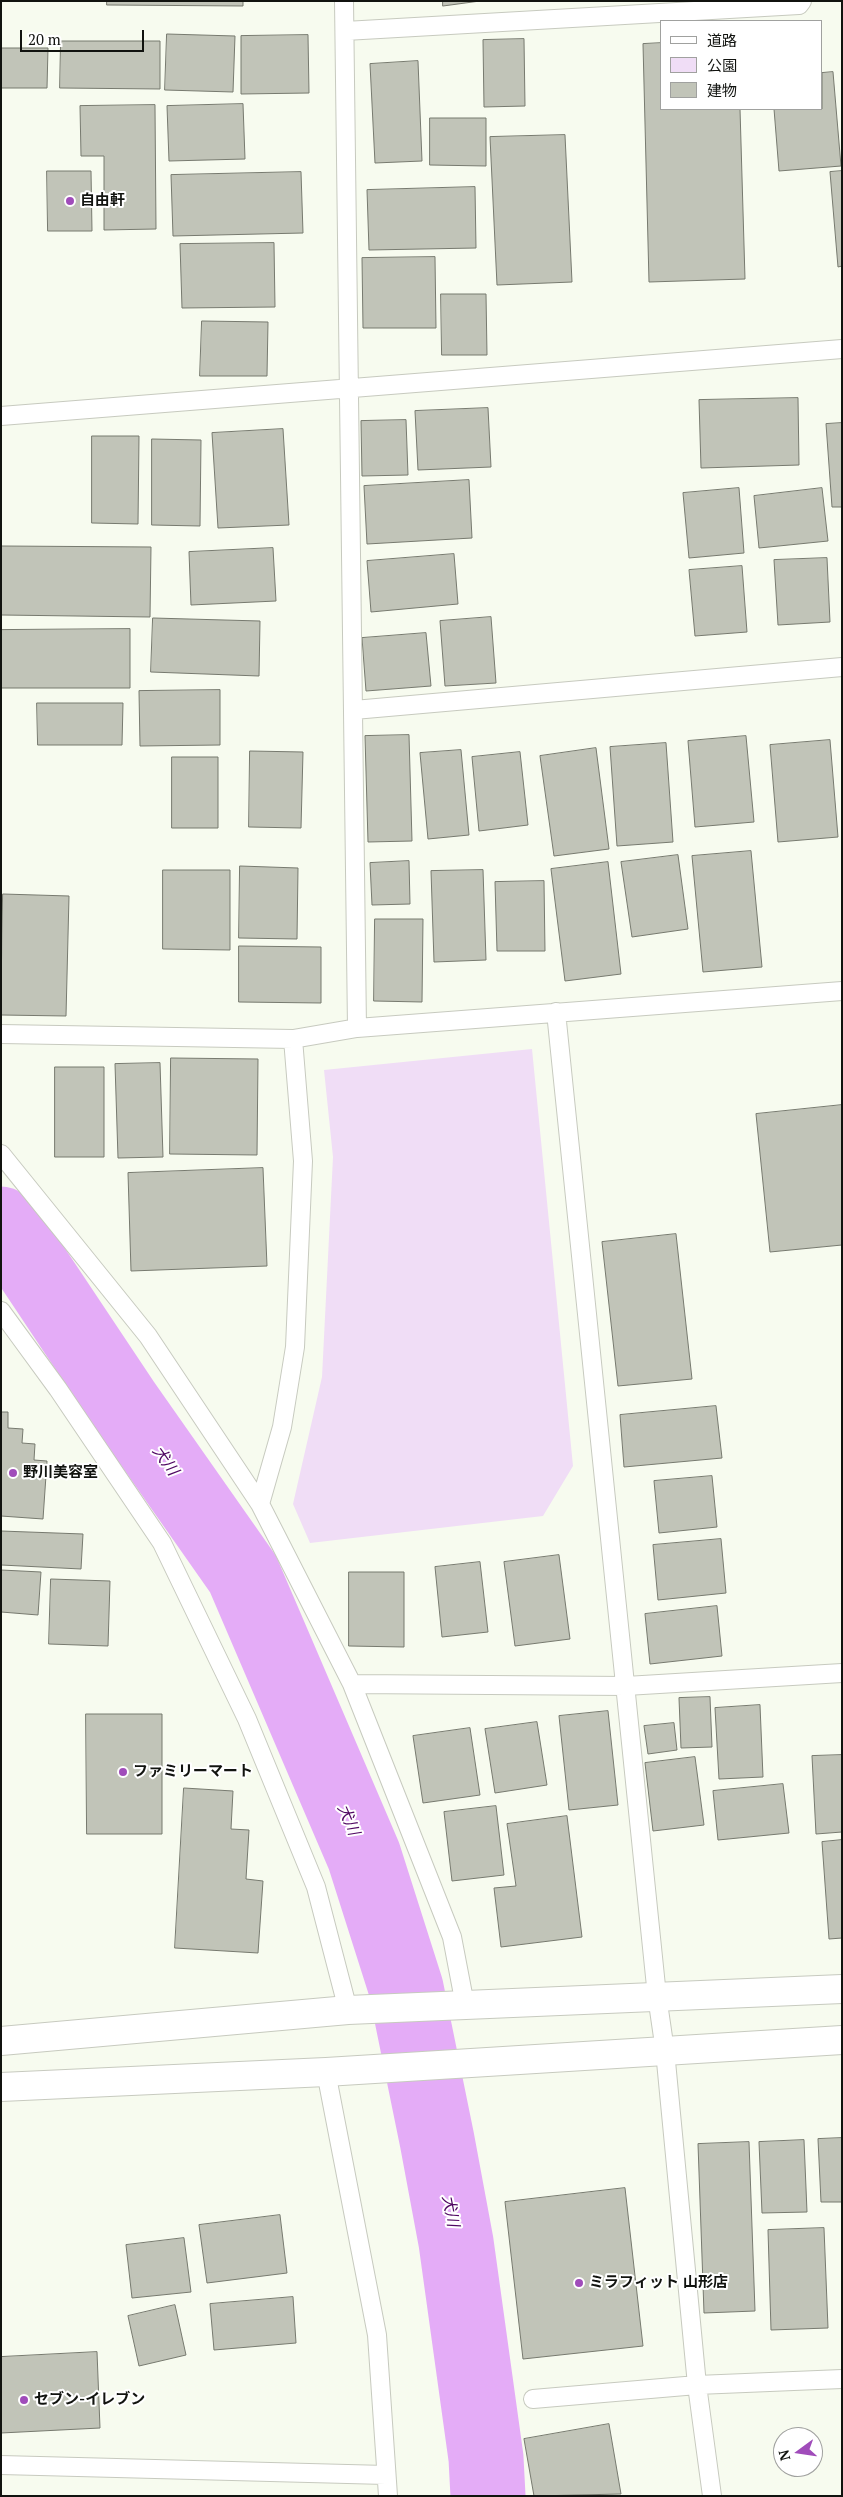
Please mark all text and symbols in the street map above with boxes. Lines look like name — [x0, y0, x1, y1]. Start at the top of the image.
scale bar — [22, 20, 146, 52]
legend — [660, 20, 823, 110]
text: 20 m — [28, 29, 61, 49]
text: 道路 — [707, 30, 737, 50]
text: 公園 — [707, 55, 737, 75]
text: 建物 — [707, 80, 737, 100]
place label: 自由軒 — [80, 192, 125, 210]
marker: 自由軒 — [64, 195, 76, 207]
water label: 犬川 — [148, 1442, 182, 1480]
place label: 野川美容室 — [23, 1464, 98, 1482]
marker: 野川美容室 — [7, 1467, 19, 1479]
place label: ファミリーマート — [133, 1763, 253, 1781]
marker: ファミリーマート — [117, 1766, 129, 1778]
water label: 犬川 — [333, 1802, 363, 1838]
water label: 犬川 — [438, 2193, 462, 2229]
place label: ミラフィット 山形店 — [589, 2274, 728, 2292]
marker: ミラフィット 山形店 — [573, 2277, 585, 2289]
place label: セブン-イレブン — [34, 2391, 145, 2409]
marker: セブン-イレブン — [18, 2394, 30, 2406]
north arrow — [773, 2427, 823, 2477]
text: N — [773, 2448, 794, 2463]

